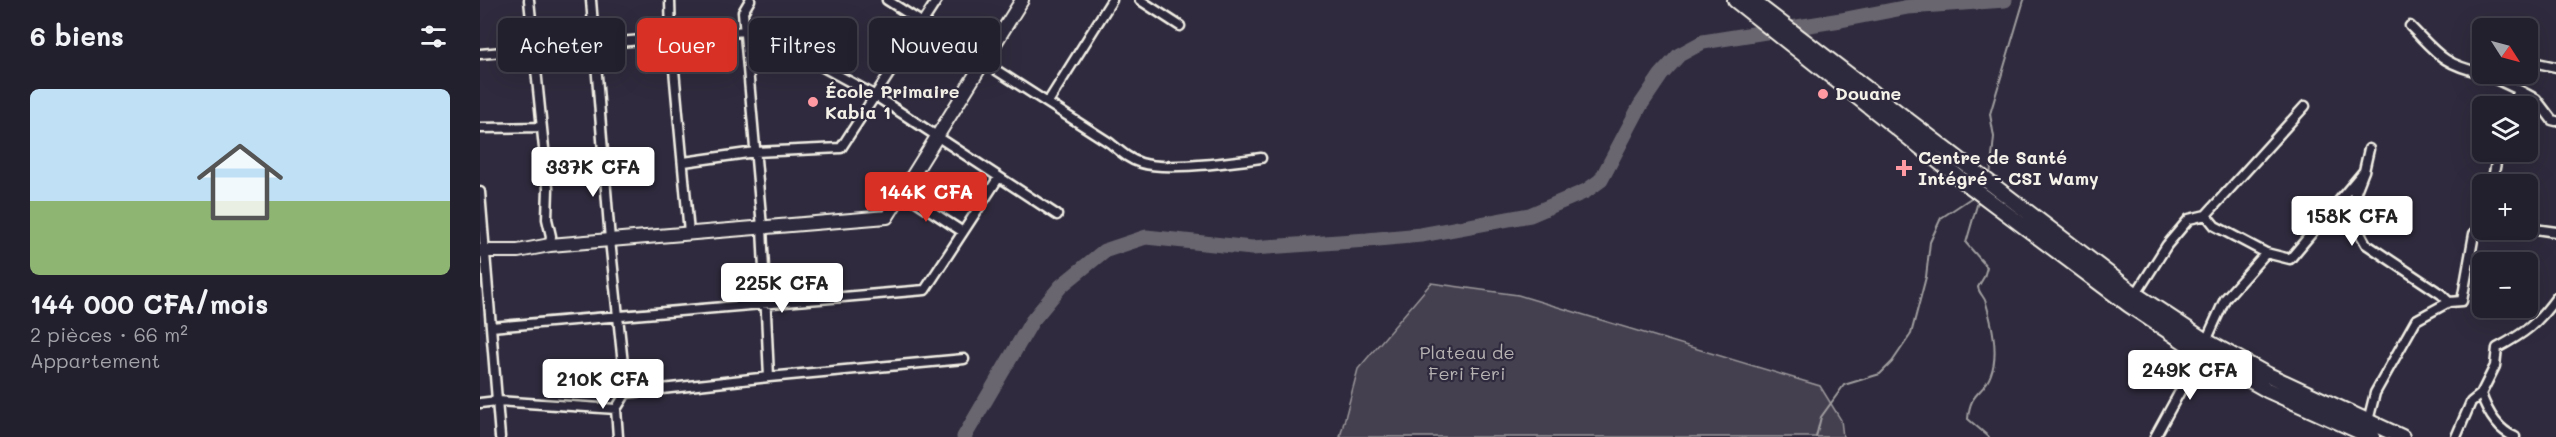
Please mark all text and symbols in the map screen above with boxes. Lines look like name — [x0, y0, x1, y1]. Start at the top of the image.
chip: Acheter — [498, 18, 625, 72]
chip: Louer — [637, 18, 737, 72]
chip: Filtres — [749, 18, 857, 72]
chip: Nouveau — [869, 18, 1000, 72]
north arrow — [2472, 18, 2538, 84]
map controls — [2472, 18, 2538, 318]
text: 6 biens — [30, 19, 124, 53]
icon: filters — [417, 20, 450, 53]
place label: École Primaire Kabia 1 — [825, 79, 960, 124]
place label: Douane — [1835, 81, 1902, 105]
marker: Douane — [1816, 87, 1830, 101]
marker: École Primaire Kabia 1 — [806, 95, 820, 109]
button: layers — [2472, 96, 2538, 162]
icon: home — [186, 128, 294, 236]
place label: Centre de Santé Intégré - CSI Wamy — [1918, 145, 2099, 190]
pin: 337K CFA — [531, 147, 655, 198]
text: 337K CFA — [545, 153, 641, 179]
marker: Centre de Santé Intégré - CSI Wamy — [1895, 159, 1913, 177]
pin: 144K CFA — [864, 172, 988, 223]
button: + — [2472, 174, 2538, 240]
text: 144K CFA — [879, 178, 973, 204]
pin: 158K CFA — [2290, 196, 2414, 247]
text: 158K CFA — [2306, 202, 2398, 228]
button: − — [2472, 252, 2538, 318]
pin: 225K CFA — [720, 263, 844, 314]
text: 225K CFA — [735, 269, 829, 295]
text: 144 000 CFA/mois — [30, 287, 268, 321]
text: 2 pièces · 66 m² — [30, 321, 188, 347]
park label: Plateau de Feri Feri — [1419, 340, 1515, 385]
text: Appartement — [30, 347, 160, 373]
pin: 249K CFA — [2128, 350, 2252, 401]
text: 249K CFA — [2142, 356, 2238, 382]
pin: 210K CFA — [541, 359, 665, 410]
text: 210K CFA — [557, 365, 649, 391]

